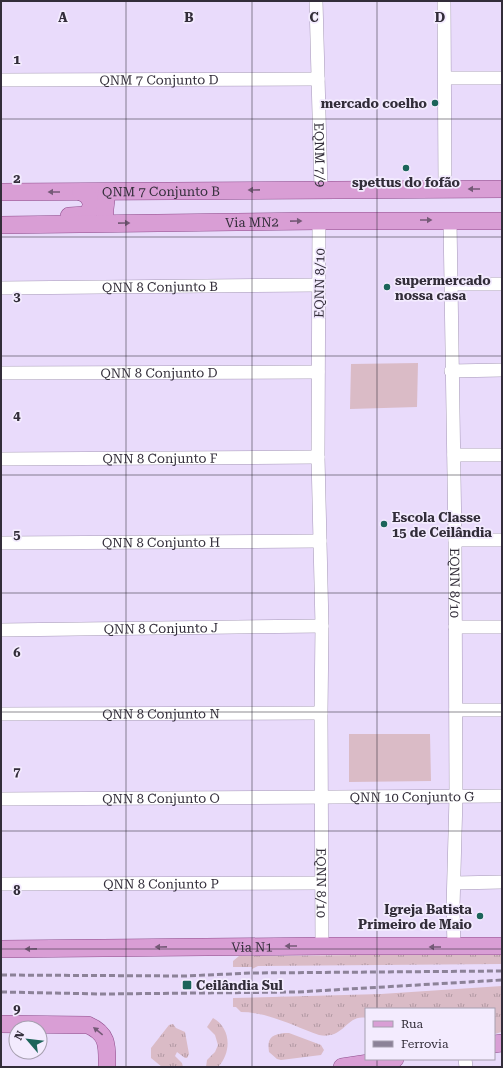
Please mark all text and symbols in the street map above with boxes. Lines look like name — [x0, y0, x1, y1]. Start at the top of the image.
text: A — [58, 10, 68, 25]
text: B — [184, 10, 194, 25]
text: C — [309, 10, 319, 25]
text: D — [435, 10, 445, 25]
text: 1 — [13, 52, 21, 67]
street label: QNM 7 Conjunto D — [99, 72, 219, 88]
place label: mercado coelho — [321, 96, 427, 111]
marker: mercado coelho — [430, 98, 440, 108]
street label: EQNM 7/9 — [311, 122, 328, 187]
marker: spettus do fofão — [401, 163, 411, 173]
text: 2 — [13, 171, 21, 186]
place label: spettus do fofão — [352, 175, 460, 190]
street label: QNM 7 Conjunto B — [102, 184, 220, 199]
one-way arrow — [467, 186, 480, 192]
one-way arrow — [247, 187, 260, 193]
one-way arrow — [47, 189, 60, 195]
street label: Via MN2 — [225, 215, 279, 230]
one-way arrow — [420, 217, 433, 223]
one-way arrow — [290, 218, 303, 224]
one-way arrow — [118, 220, 131, 226]
street label: EQNN 8/10 — [311, 248, 328, 318]
place label: supermercado nossa casa — [395, 273, 491, 303]
street label: QNN 8 Conjunto B — [102, 279, 218, 295]
marker: supermercado nossa casa — [382, 282, 392, 292]
text: 3 — [13, 289, 21, 304]
street label: QNN 8 Conjunto D — [100, 365, 218, 381]
text: 4 — [13, 408, 21, 423]
street label: QNN 8 Conjunto F — [102, 451, 218, 466]
place label: Escola Classe 15 de Ceilândia — [392, 510, 492, 540]
marker: Escola Classe 15 de Ceilândia — [379, 519, 389, 529]
text: 5 — [13, 527, 21, 542]
street label: QNN 8 Conjunto H — [102, 535, 220, 550]
street label: EQNN 8/10 — [447, 548, 462, 618]
street label: QNN 8 Conjunto J — [104, 620, 218, 637]
text: 6 — [13, 645, 21, 660]
street label: QNN 8 Conjunto N — [102, 706, 220, 722]
text: 7 — [13, 764, 21, 779]
street label: QNN 10 Conjunto G — [350, 789, 474, 805]
street label: QNN 8 Conjunto O — [102, 791, 220, 806]
street label: EQNN 8/10 — [314, 848, 329, 918]
street label: QNN 8 Conjunto P — [103, 876, 219, 892]
text: 8 — [13, 883, 21, 898]
place label: Igreja Batista Primeiro de Maio — [358, 902, 472, 932]
marker: Igreja Batista Primeiro de Maio — [475, 911, 485, 921]
street label: Via N1 — [231, 939, 273, 955]
one-way arrow — [284, 943, 297, 949]
one-way arrow — [155, 944, 167, 951]
one-way arrow — [428, 944, 441, 950]
one-way arrow — [24, 946, 37, 952]
place label: Ceilândia Sul — [196, 978, 284, 993]
marker: Ceilândia Sul — [181, 979, 193, 991]
text: 9 — [13, 1001, 21, 1016]
legend — [365, 1008, 495, 1060]
text: Rua — [401, 1017, 424, 1031]
north arrow — [8, 1020, 48, 1060]
one-way arrow — [92, 1027, 103, 1036]
text: N — [12, 1028, 28, 1042]
text: Ferrovia — [401, 1037, 449, 1051]

